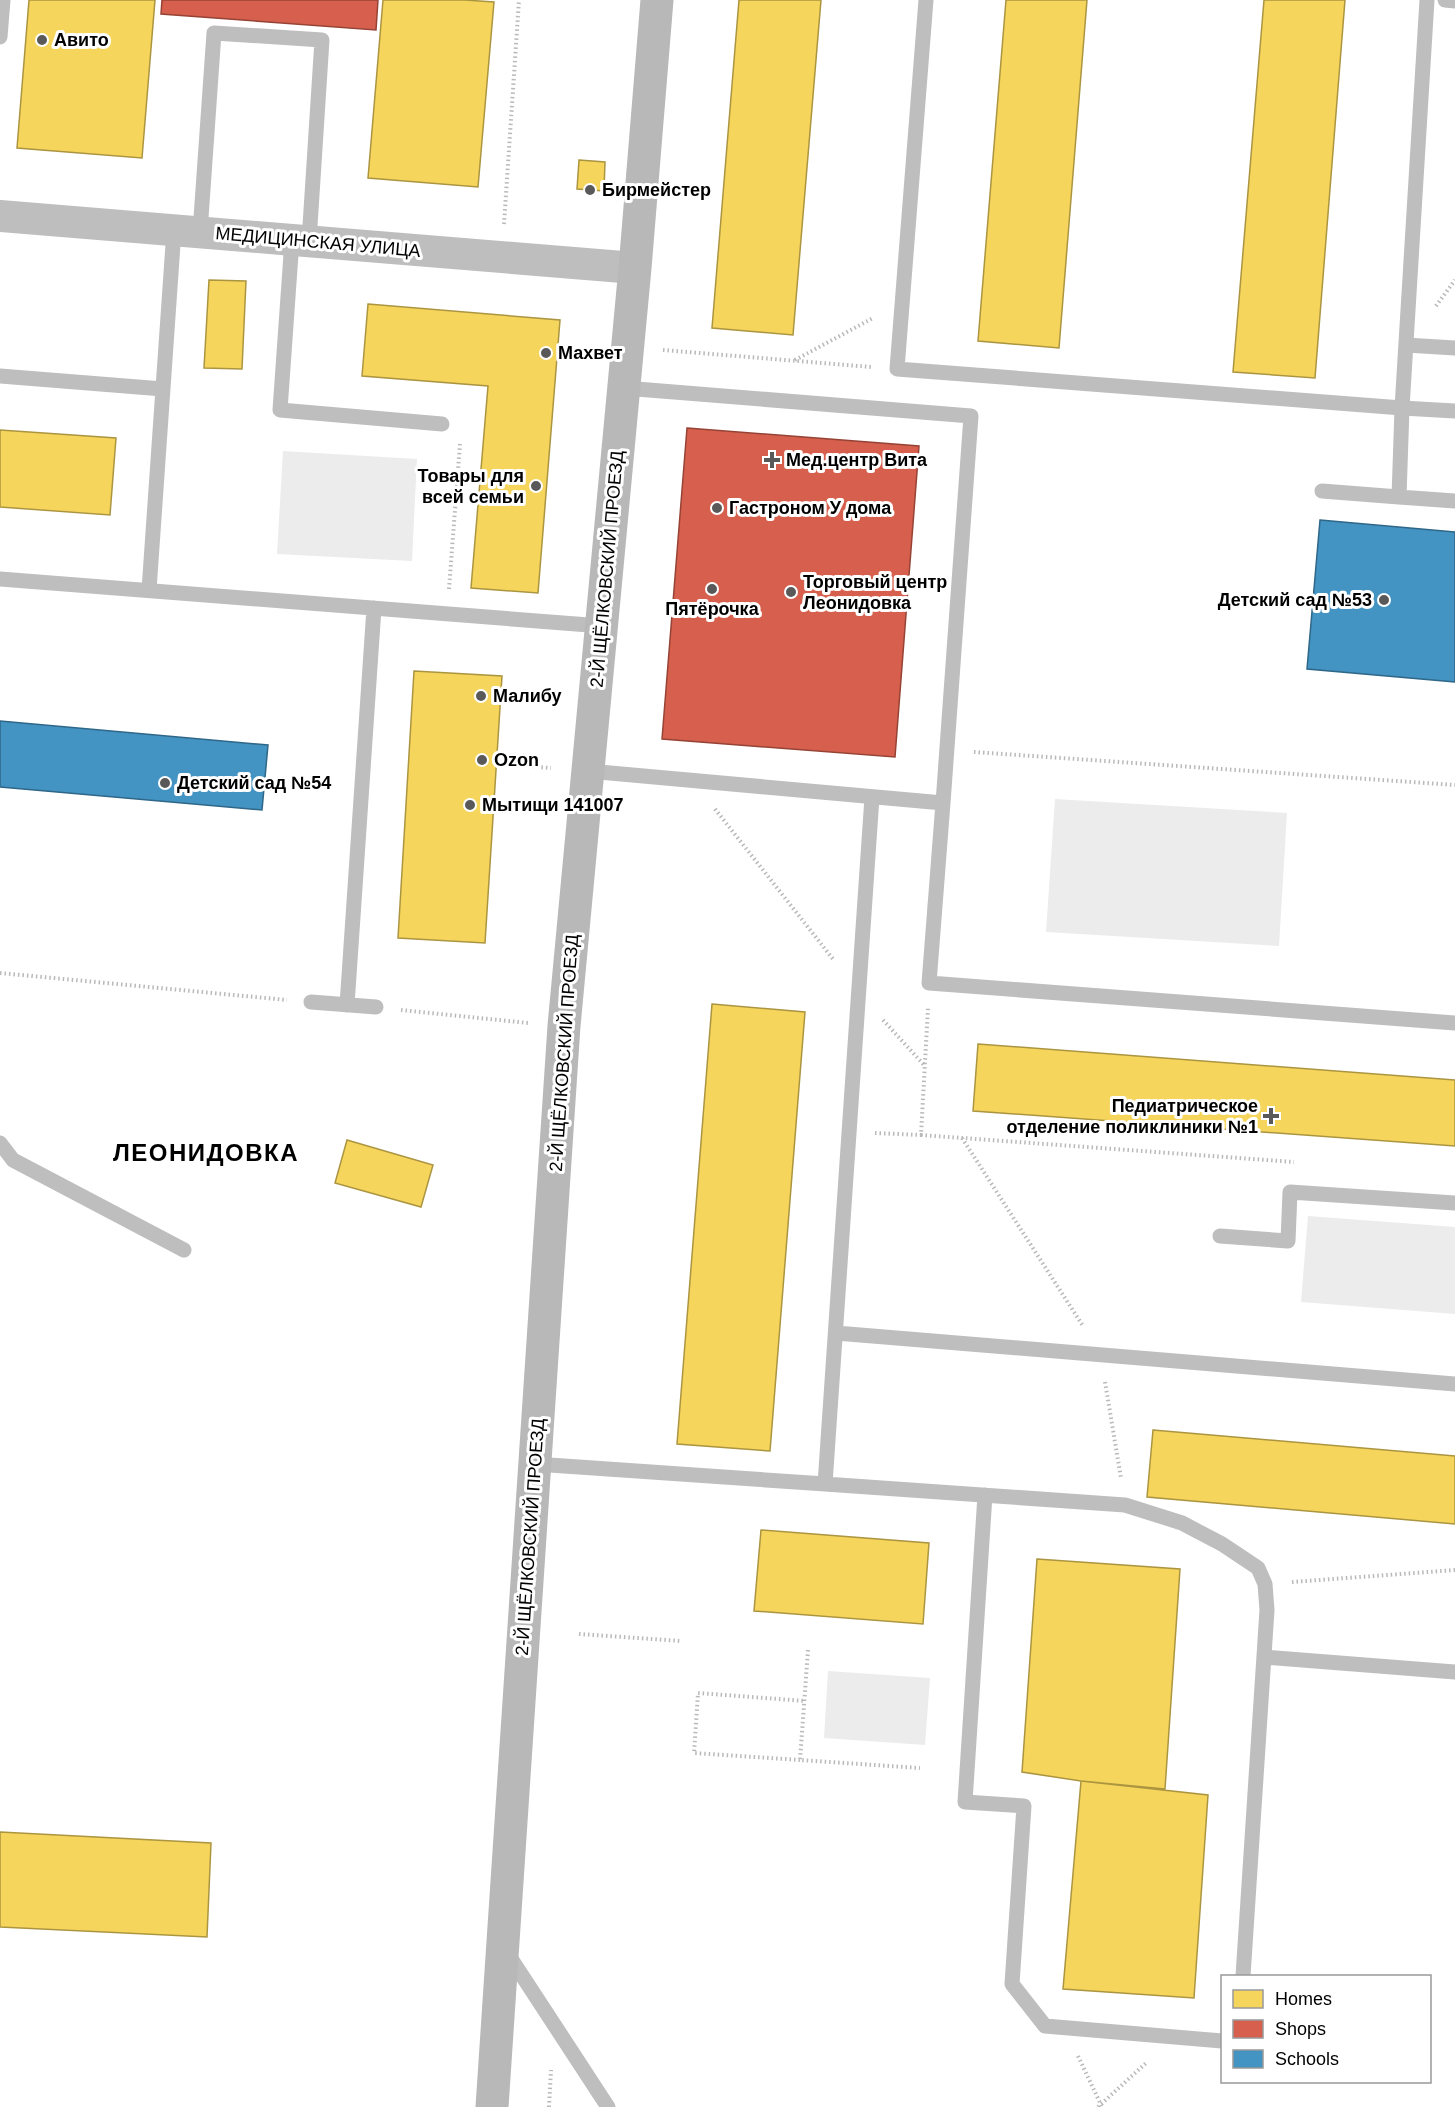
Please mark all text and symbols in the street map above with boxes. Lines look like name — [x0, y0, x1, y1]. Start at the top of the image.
place label: Авито — [54, 30, 109, 50]
marker: Авито — [35, 33, 49, 47]
place label: Бирмейстер — [602, 180, 711, 200]
marker: Бирмейстер — [583, 183, 597, 197]
street label: МЕДИЦИНСКАЯ УЛИЦА — [215, 223, 421, 261]
place label: Махвет — [558, 343, 623, 363]
marker: Махвет — [539, 346, 553, 360]
street label: 2-Й ЩЁЛКОВСКИЙ ПРОЕЗД — [586, 450, 627, 688]
place label: Мед.центр Вита — [786, 450, 928, 470]
marker: Мед.центр Вита — [763, 451, 781, 469]
place label: Товары для всей семьи — [418, 466, 524, 507]
marker: Товары для всей семьи — [529, 479, 543, 493]
place label: Гастроном У дома — [729, 498, 892, 518]
marker: Гастроном У дома — [710, 501, 724, 515]
place label: Торговый центр Леонидовка — [803, 572, 947, 613]
marker: Пятёрочка — [705, 582, 719, 596]
marker: Торговый центр Леонидовка — [784, 585, 798, 599]
place label: Детский сад №53 — [1218, 590, 1372, 610]
marker: Детский сад №53 — [1377, 593, 1391, 607]
place label: Пятёрочка — [665, 599, 760, 619]
place label: Малибу — [493, 686, 562, 706]
marker: Малибу — [474, 689, 488, 703]
place label: Ozon — [494, 750, 539, 770]
marker: Ozon — [475, 753, 489, 767]
place label: Детский сад №54 — [177, 773, 331, 793]
marker: Детский сад №54 — [158, 776, 172, 790]
place label: Мытищи 141007 — [482, 795, 624, 815]
marker: Мытищи 141007 — [463, 798, 477, 812]
street label: 2-Й ЩЁЛКОВСКИЙ ПРОЕЗД — [545, 934, 582, 1172]
place label: Педиатрическое отделение поликлиники №1 — [1007, 1096, 1258, 1137]
marker: Педиатрическое отделение поликлиники №1 — [1262, 1107, 1280, 1125]
district label: ЛЕОНИДОВКА — [113, 1139, 299, 1166]
street label: 2-Й ЩЁЛКОВСКИЙ ПРОЕЗД — [511, 1418, 548, 1656]
legend — [1221, 1975, 1431, 2083]
text: Homes — [1275, 1989, 1332, 2009]
text: Shops — [1275, 2019, 1326, 2039]
text: Schools — [1275, 2049, 1339, 2069]

